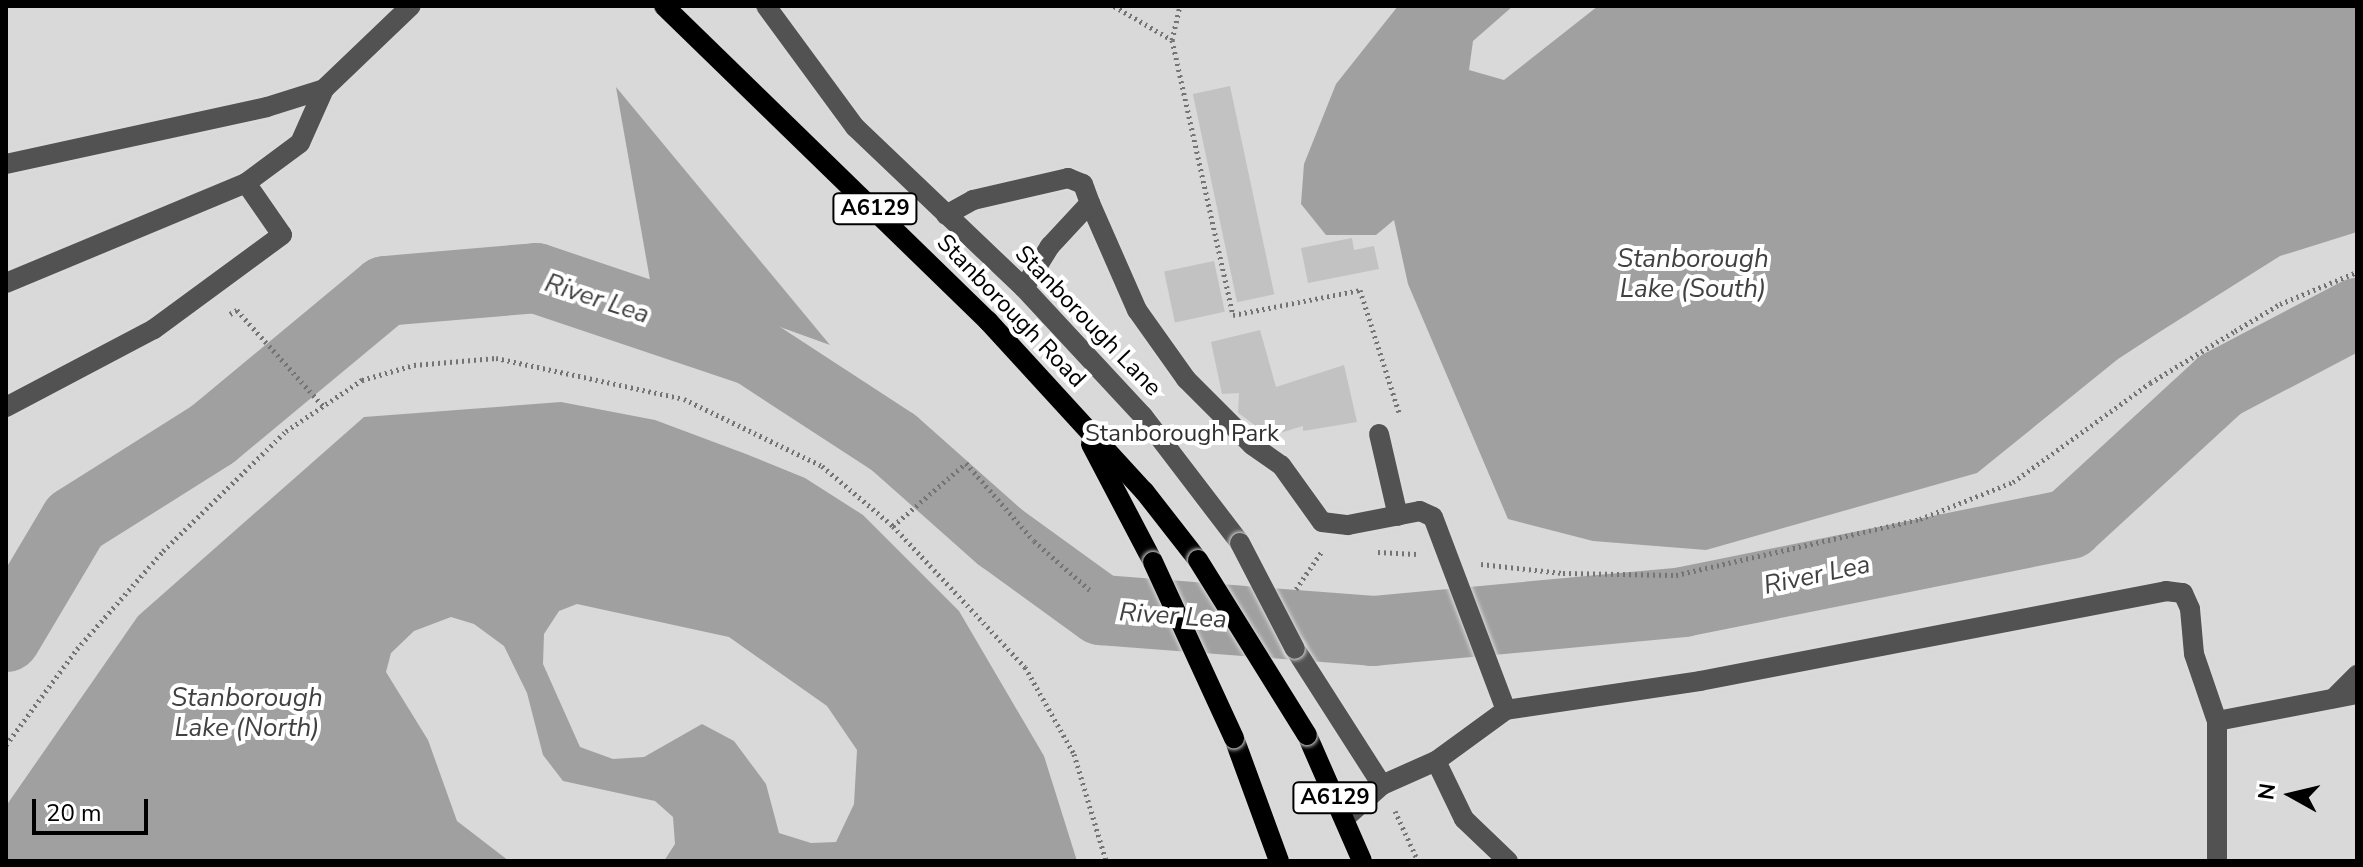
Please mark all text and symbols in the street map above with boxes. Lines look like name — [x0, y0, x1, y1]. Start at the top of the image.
road number: A6129 — [831, 191, 919, 227]
street label: Stanborough Road — [931, 228, 1091, 394]
street label: Stanborough Lane — [1009, 240, 1167, 402]
water label: Stanborough Lake (South) — [1617, 243, 1769, 304]
water label: River Lea — [541, 267, 653, 331]
park label: Stanborough Park — [1085, 420, 1279, 448]
water label: River Lea — [1761, 549, 1873, 601]
water label: River Lea — [1118, 597, 1228, 635]
water label: Stanborough Lake (North) — [171, 682, 323, 744]
north arrow — [2251, 755, 2331, 835]
road number: A6129 — [1291, 780, 1379, 816]
text: N — [2251, 781, 2283, 802]
scale bar — [36, 783, 152, 833]
text: 20 m — [46, 797, 102, 829]

